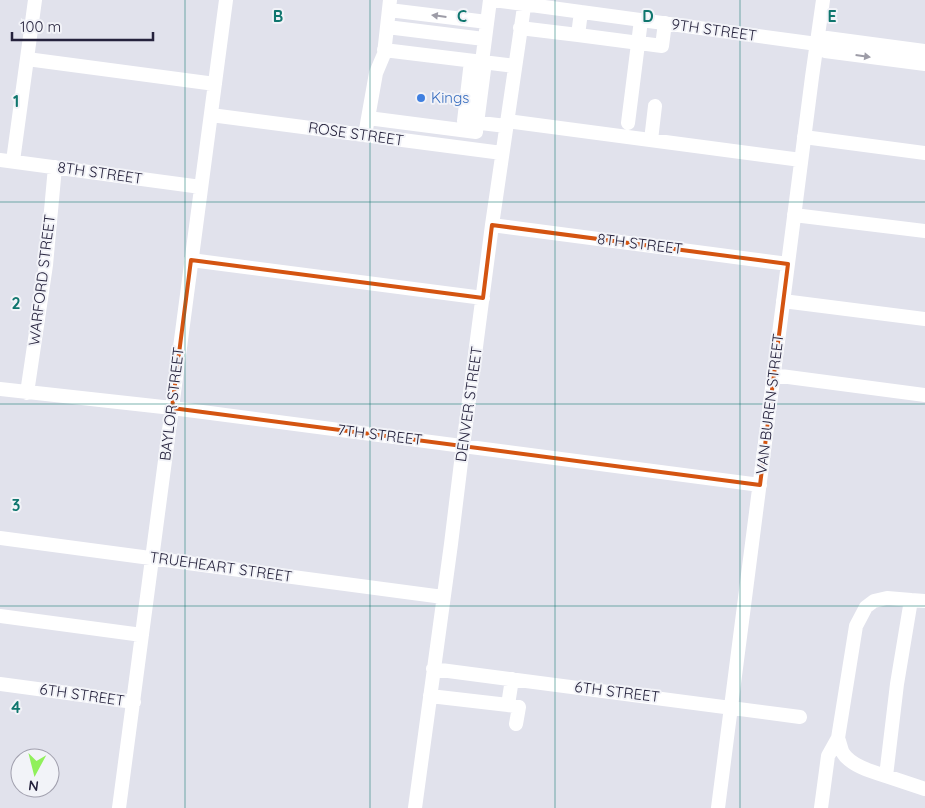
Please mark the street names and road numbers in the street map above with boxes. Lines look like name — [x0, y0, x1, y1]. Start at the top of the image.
street label: 9TH STREET — [670, 14, 758, 45]
street label: ROSE STREET — [307, 117, 405, 150]
street label: 8TH STREET — [56, 157, 144, 188]
street label: WARFORD STREET — [24, 213, 59, 347]
street label: 8TH STREET — [596, 229, 684, 258]
street label: VAN BUREN STREET — [751, 332, 788, 476]
street label: DENVER STREET — [451, 345, 486, 463]
street label: BAYLOR STREET — [155, 346, 188, 462]
street label: 7TH STREET — [337, 420, 424, 449]
street label: TRUEHEART STREET — [148, 547, 294, 586]
street label: 6TH STREET — [573, 677, 661, 706]
street label: 6TH STREET — [38, 679, 126, 710]

